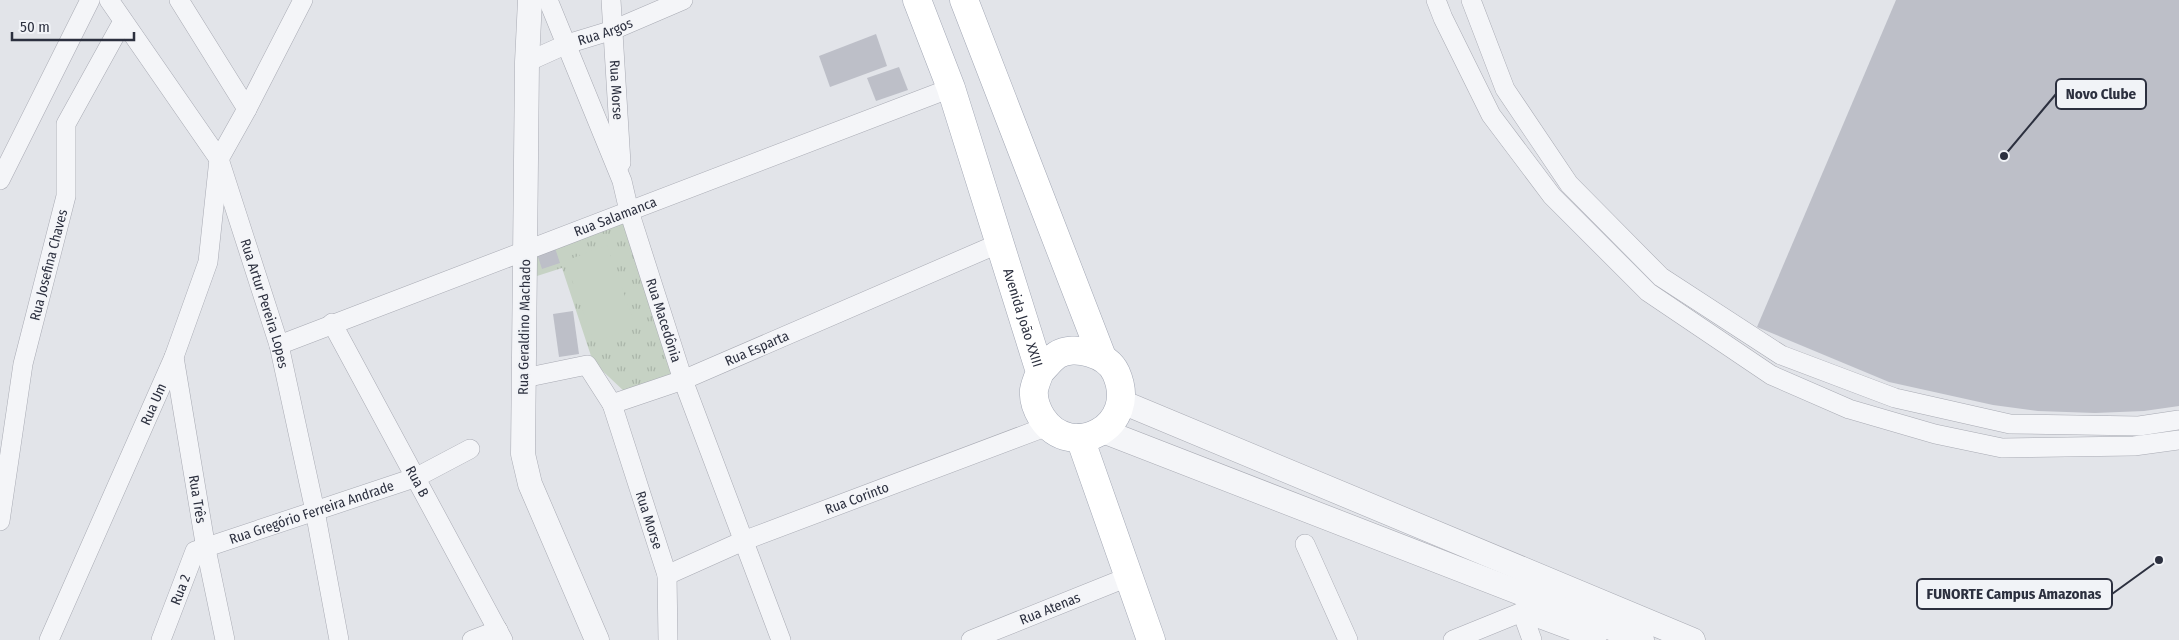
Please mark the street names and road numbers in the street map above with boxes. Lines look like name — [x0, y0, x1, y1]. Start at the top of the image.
street label: Rua Argos — [576, 15, 635, 49]
street label: Rua Morse — [606, 59, 626, 120]
street label: Rua Salamanca — [572, 193, 659, 240]
street label: Rua Josefina Chaves — [26, 208, 71, 322]
street label: Rua Artur Pereira Lopes — [236, 237, 292, 370]
street label: Rua Geraldino Machado — [515, 259, 534, 395]
street label: Avenida João XXIII — [999, 266, 1046, 369]
street label: Rua Macedônia — [642, 276, 685, 365]
street label: Rua Esparta — [722, 327, 792, 370]
street label: Rua Um — [137, 381, 170, 428]
street label: Rua B — [402, 463, 432, 500]
street label: Rua Três — [185, 474, 210, 525]
street label: Rua Gregório Ferreira Andrade — [227, 477, 396, 548]
street label: Rua Corinto — [823, 479, 891, 518]
street label: Rua Morse — [632, 489, 666, 552]
street label: Rua 2 — [167, 572, 194, 607]
street label: Rua Atenas — [1017, 589, 1083, 629]

